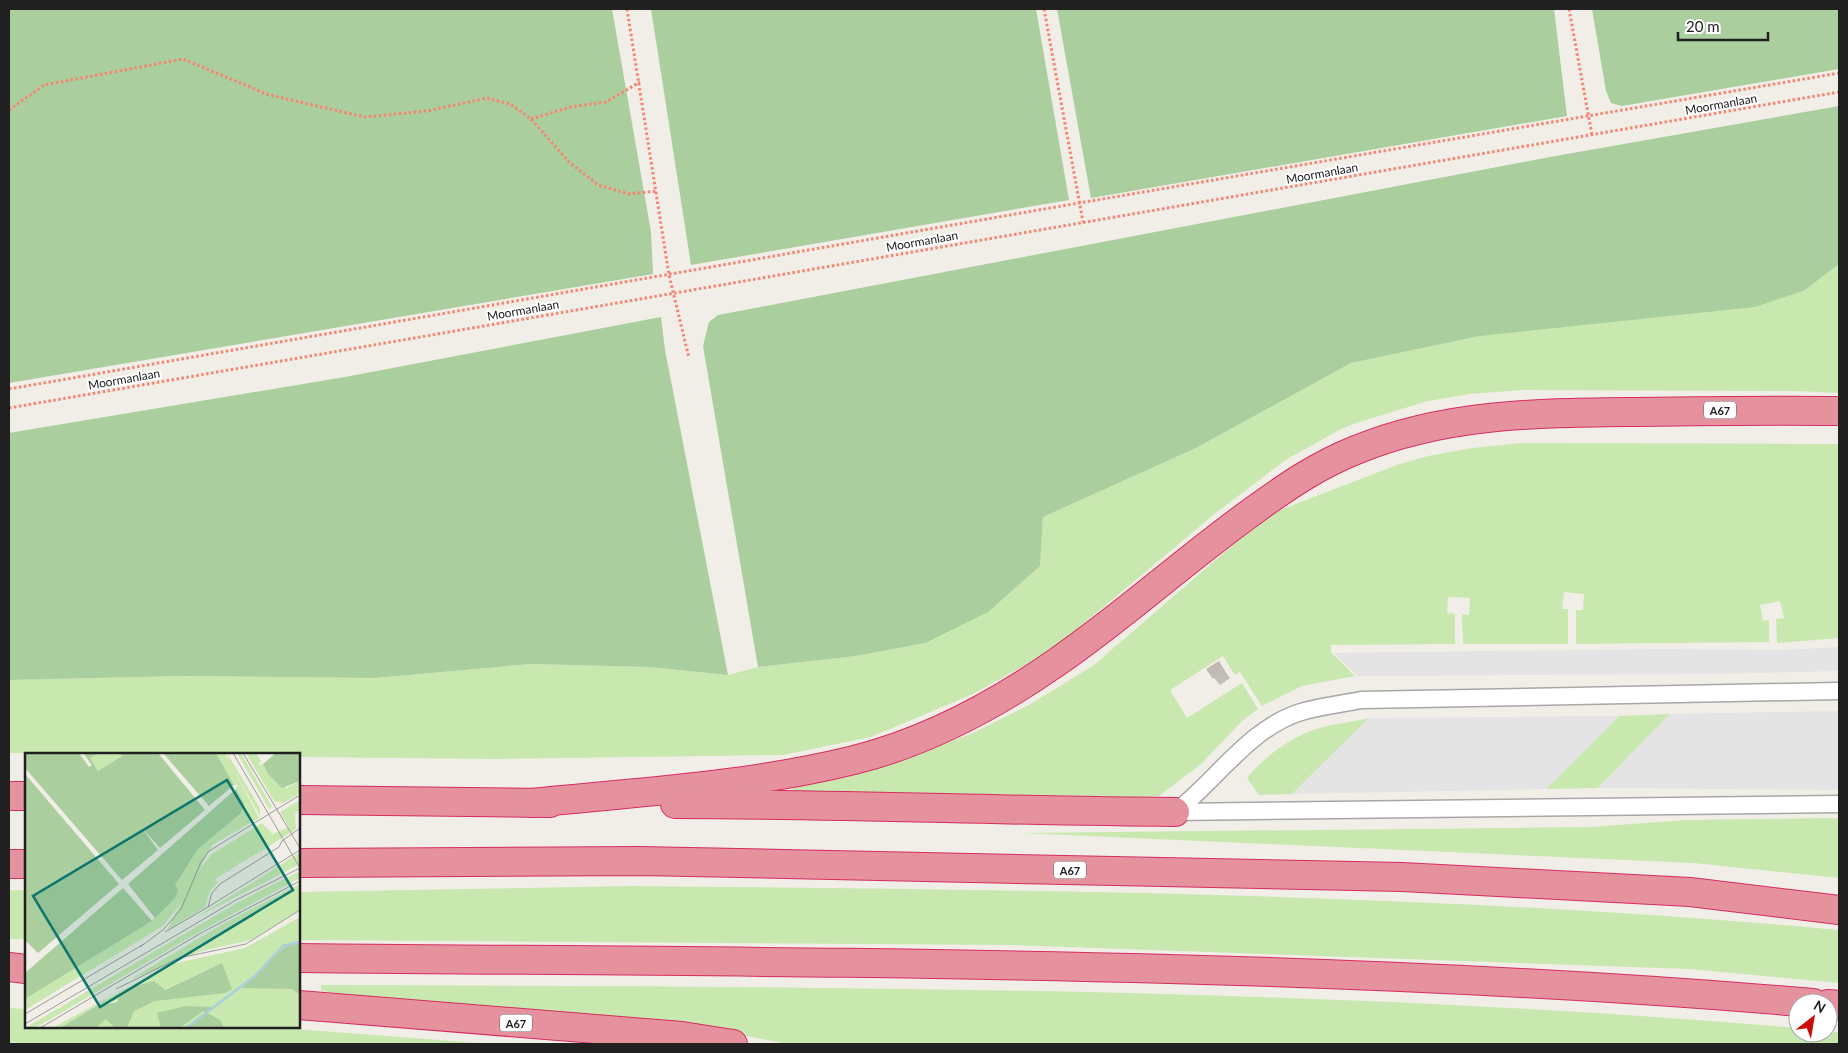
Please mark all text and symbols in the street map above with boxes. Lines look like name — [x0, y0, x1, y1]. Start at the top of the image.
scale bar — [1678, 10, 1768, 42]
text: 20 m — [1686, 17, 1720, 35]
street label: Moormanlaan — [1684, 90, 1758, 118]
street label: Moormanlaan — [1285, 159, 1359, 187]
street label: Moormanlaan — [885, 227, 959, 255]
street label: Moormanlaan — [486, 296, 560, 324]
street label: Moormanlaan — [87, 365, 161, 393]
road number: A67 — [1704, 402, 1736, 418]
inset map — [25, 753, 300, 1028]
road number: A67 — [1054, 862, 1086, 878]
north arrow — [1788, 993, 1838, 1043]
text: N — [1811, 996, 1829, 1016]
road number: A67 — [500, 1014, 532, 1032]

